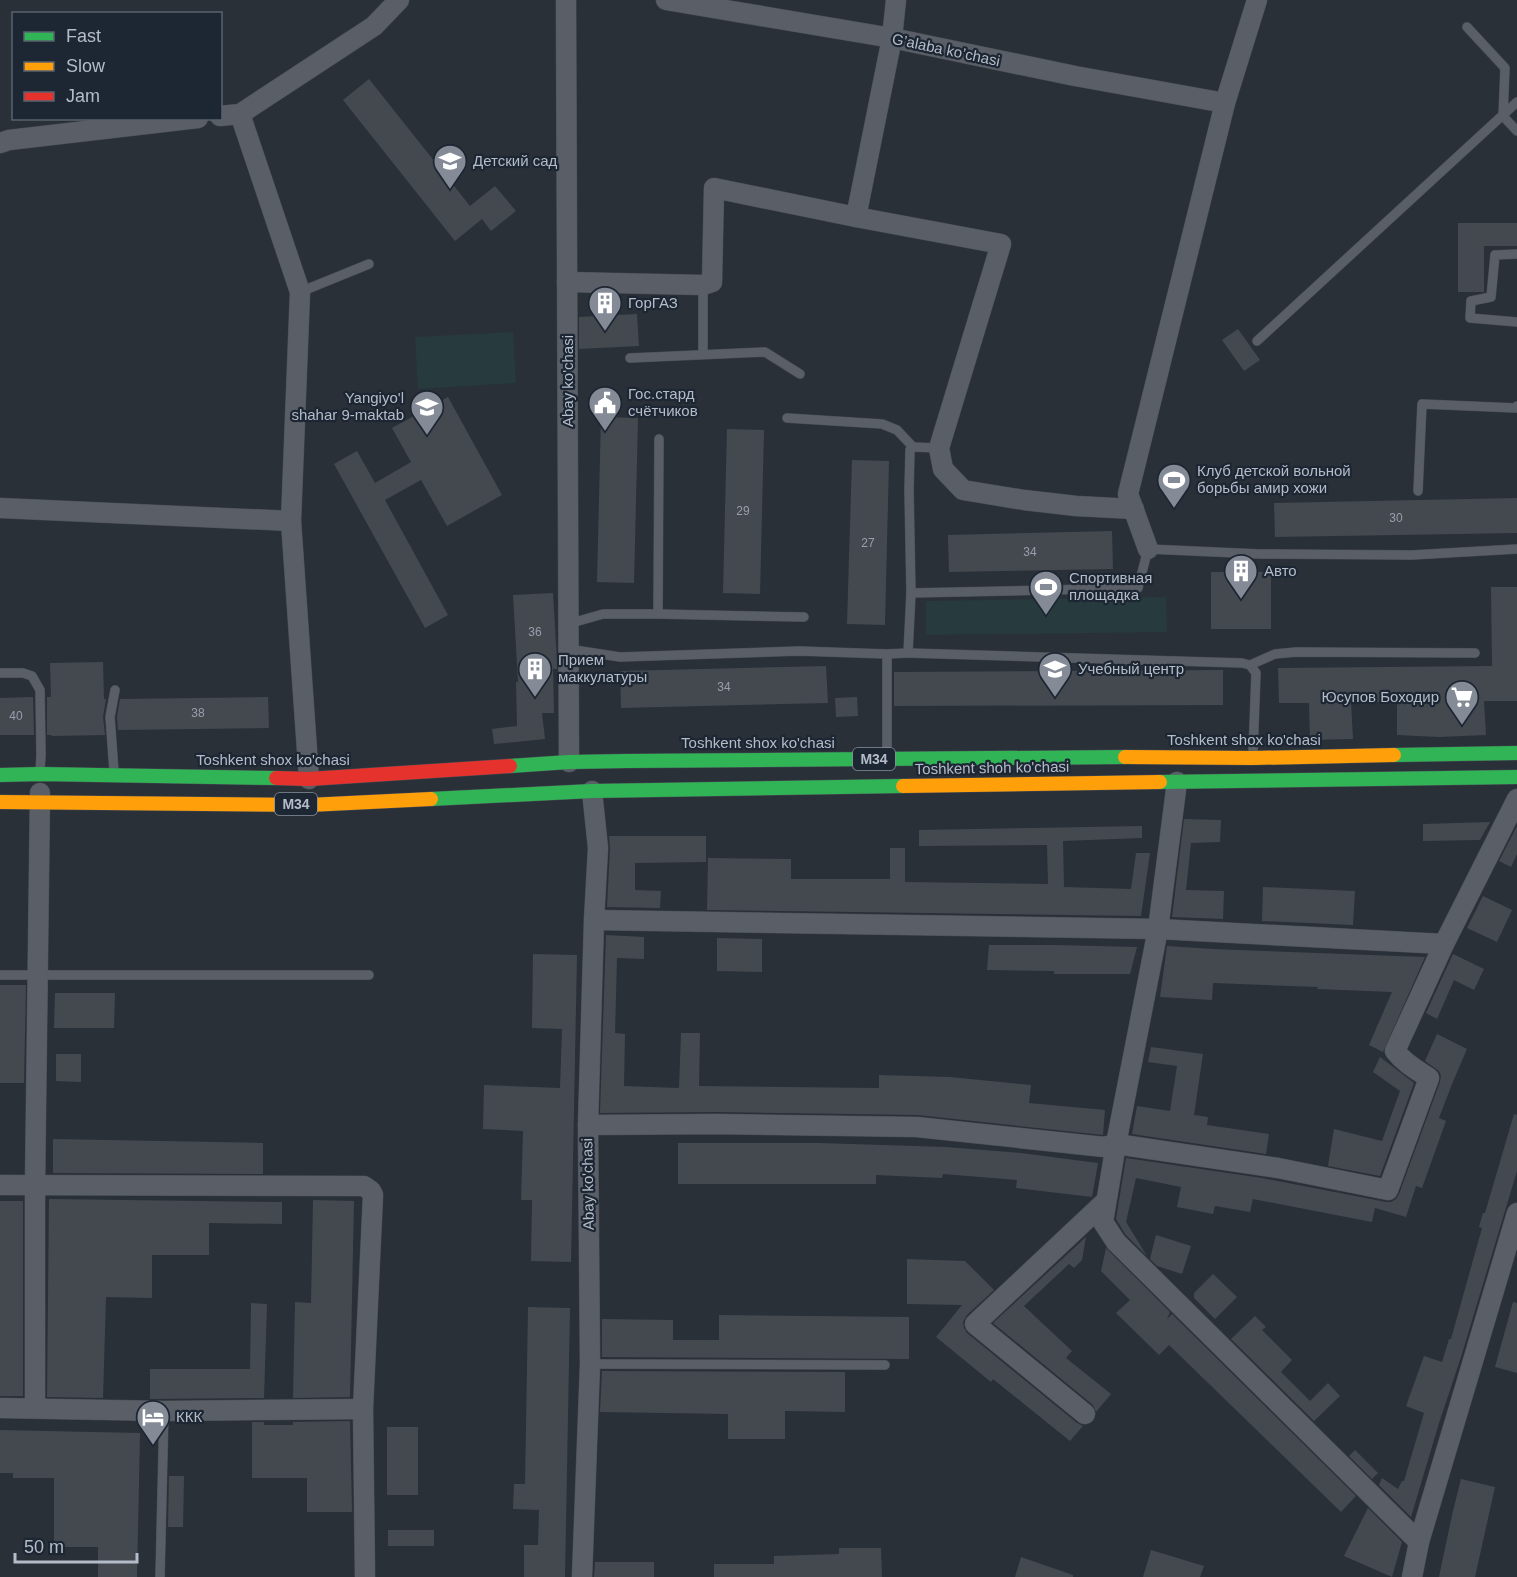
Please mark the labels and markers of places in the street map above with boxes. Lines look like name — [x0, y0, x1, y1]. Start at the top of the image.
school or university icon: Детский сад — [432, 143, 468, 190]
place label: Детский сад — [473, 152, 558, 169]
building icon: ГорГАЗ — [587, 285, 623, 332]
place label: ГорГАЗ — [628, 294, 678, 311]
public building icon: Гос.стард счётчиков — [587, 385, 623, 432]
place label: Гос.стард счётчиков — [628, 385, 698, 419]
place label: Yangiyo'l shahar 9-maktab — [291, 389, 404, 423]
school or university icon: Yangiyo'l shahar 9-maktab — [409, 389, 445, 436]
sports icon: Клуб детской вольной борьбы амир хожи — [1156, 462, 1192, 509]
place label: Клуб детской вольной борьбы амир хожи — [1197, 462, 1351, 496]
building icon: Авто — [1223, 553, 1259, 600]
place label: Авто — [1264, 562, 1297, 579]
sports icon: Спортивная площадка — [1028, 569, 1064, 616]
place label: Спортивная площадка — [1069, 569, 1152, 603]
building icon: Прием маккулатуры — [517, 651, 553, 698]
place label: Прием маккулатуры — [558, 651, 647, 685]
school or university icon: Учебный центр — [1037, 651, 1073, 698]
place label: Учебный центр — [1078, 660, 1184, 677]
supermarket icon: Юсупов Боходир — [1444, 679, 1480, 726]
place label: Юсупов Боходир — [1321, 688, 1439, 705]
hotel icon: ККК — [135, 1399, 171, 1446]
place label: ККК — [176, 1408, 202, 1425]

